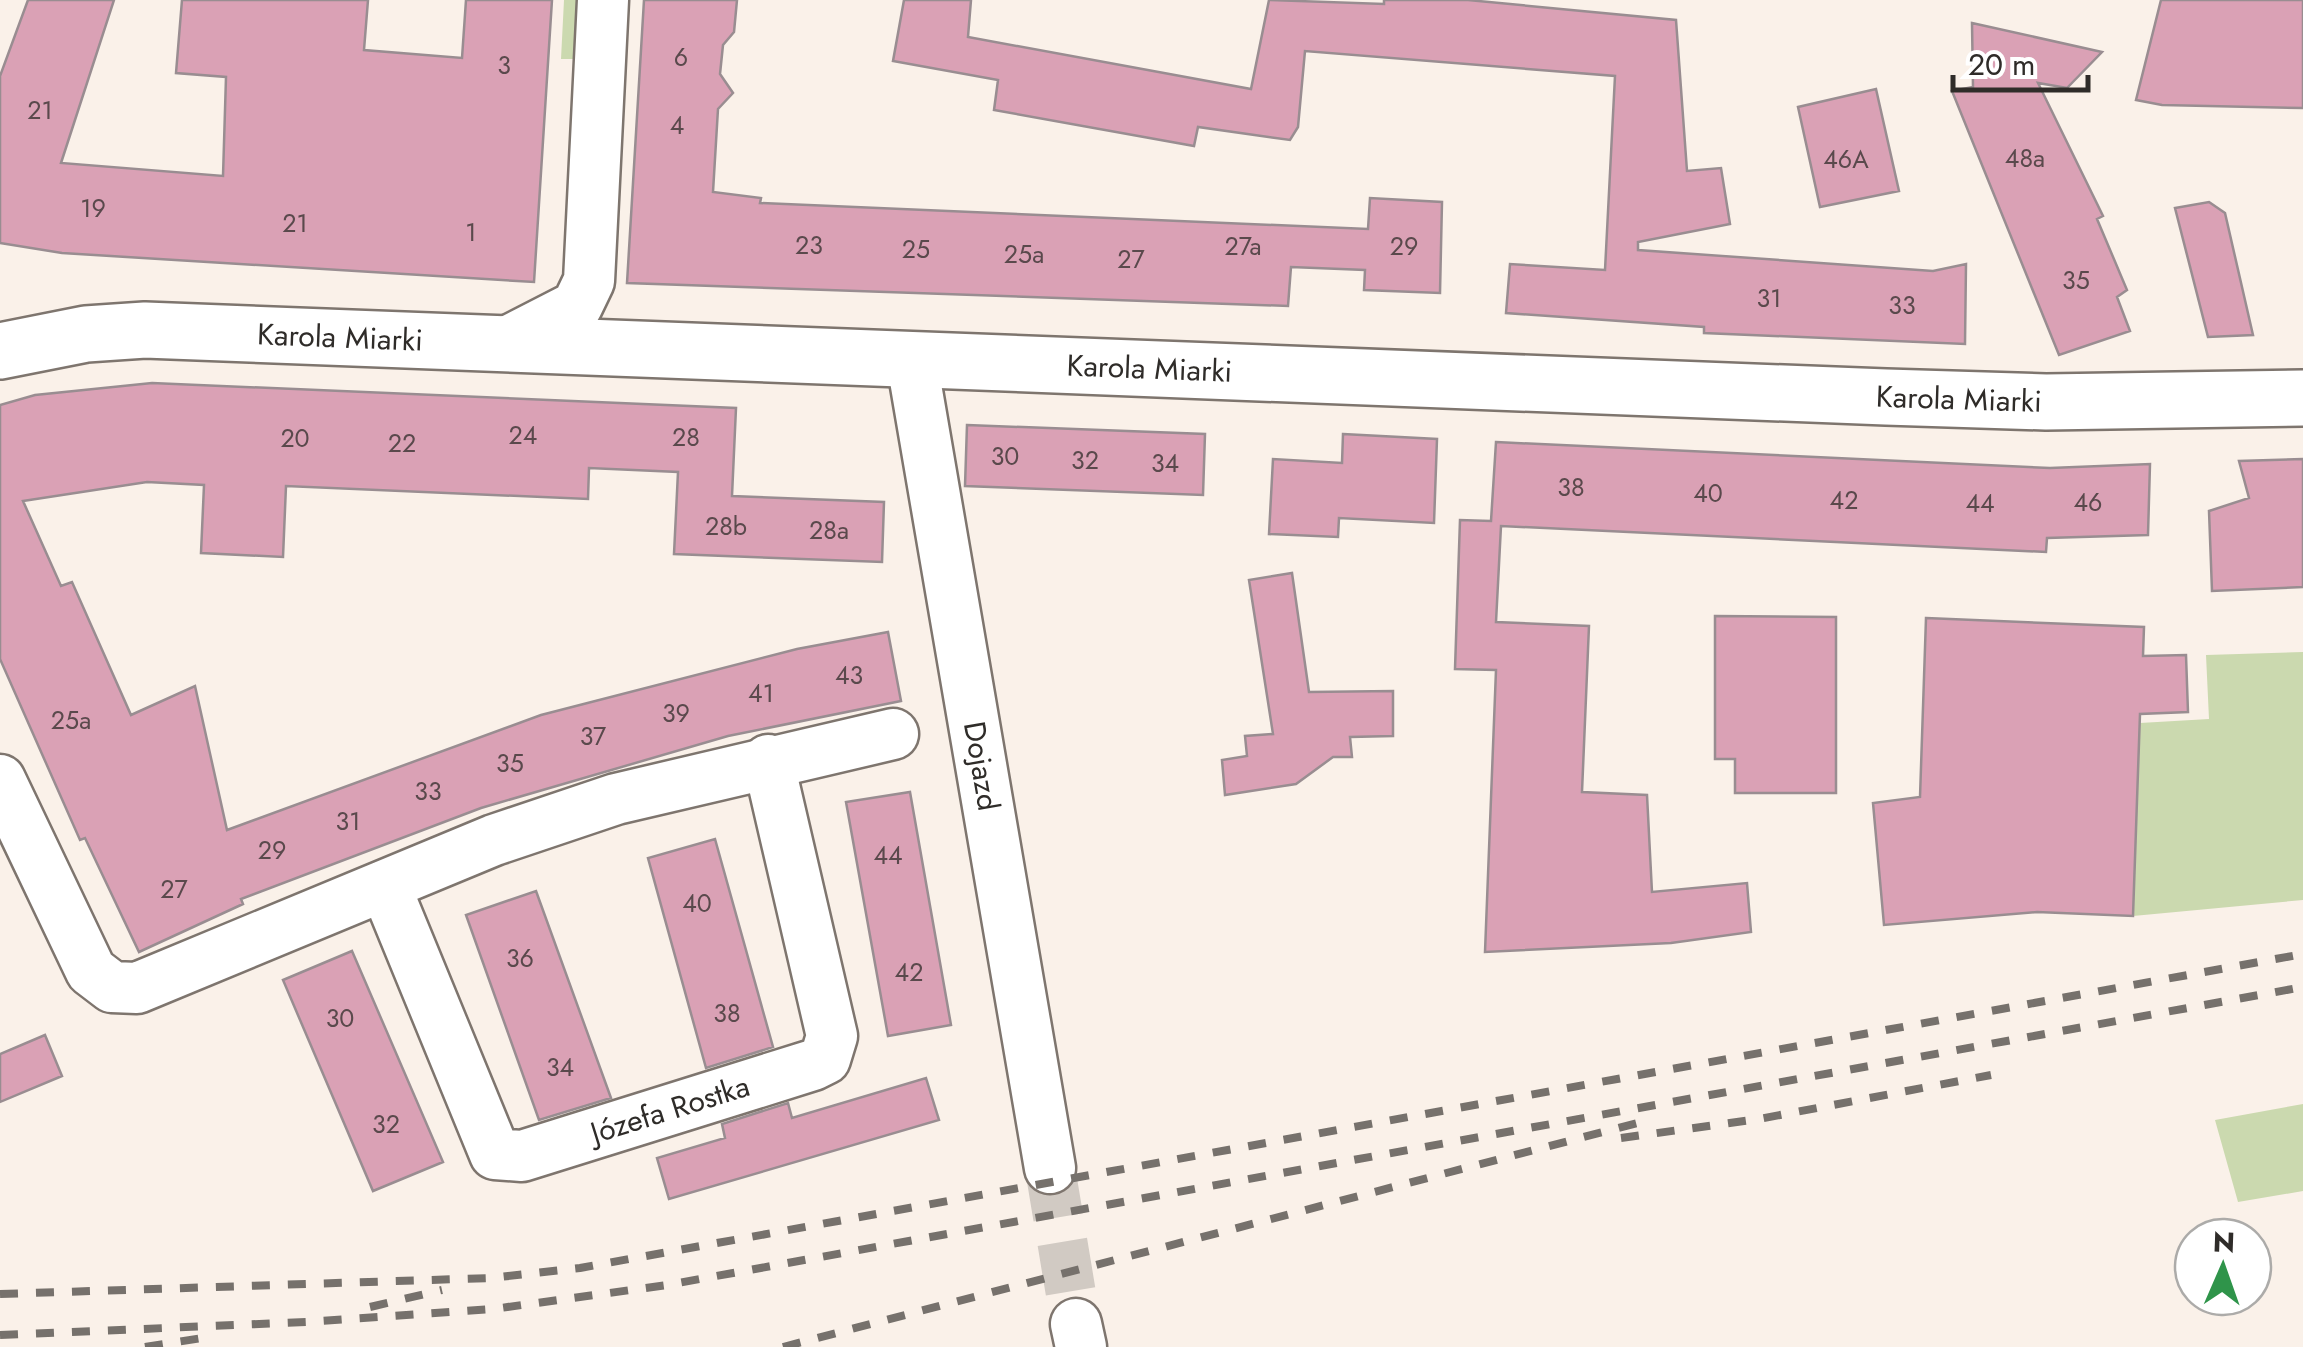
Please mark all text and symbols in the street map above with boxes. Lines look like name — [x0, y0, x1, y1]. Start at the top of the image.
scale bar — [1953, 30, 2088, 92]
house number: 6 — [674, 39, 688, 75]
text: 20 m — [1968, 43, 2035, 86]
house number: 3 — [497, 47, 511, 83]
house number: 21 — [27, 92, 53, 128]
house number: 4 — [670, 107, 684, 143]
house number: 48a — [2005, 140, 2045, 176]
house number: 46A — [1823, 141, 1869, 177]
house number: 19 — [80, 190, 106, 226]
house number: 21 — [282, 205, 308, 241]
house number: 1 — [465, 214, 477, 250]
house number: 23 — [795, 227, 823, 263]
house number: 27a — [1225, 228, 1261, 264]
house number: 29 — [1390, 228, 1418, 264]
house number: 25 — [902, 231, 930, 267]
house number: 25a — [1004, 236, 1044, 272]
house number: 27 — [1117, 241, 1145, 277]
house number: 35 — [2062, 262, 2090, 298]
house number: 31 — [1757, 280, 1781, 316]
house number: 33 — [1888, 287, 1916, 323]
street label: Karola Miarki — [256, 312, 424, 362]
street label: Karola Miarki — [1066, 343, 1233, 393]
street label: Karola Miarki — [1875, 375, 2042, 423]
house number: 24 — [509, 417, 537, 453]
house number: 28 — [672, 419, 700, 455]
house number: 20 — [280, 420, 310, 456]
house number: 22 — [388, 425, 416, 461]
house number: 30 — [991, 438, 1019, 474]
house number: 32 — [1071, 442, 1099, 478]
house number: 34 — [1151, 445, 1179, 481]
house number: 38 — [1557, 469, 1585, 505]
house number: 40 — [1693, 475, 1723, 511]
house number: 42 — [1830, 482, 1858, 518]
house number: 46 — [2074, 484, 2102, 520]
house number: 44 — [1965, 485, 1995, 521]
house number: 28b — [705, 508, 747, 544]
house number: 28a — [809, 512, 849, 548]
house number: 43 — [835, 657, 863, 693]
house number: 41 — [748, 675, 774, 711]
house number: 39 — [662, 695, 690, 731]
house number: 25a — [51, 702, 91, 738]
house number: 37 — [580, 718, 606, 754]
street label: Dojazd — [953, 718, 1010, 814]
house number: 35 — [496, 745, 524, 781]
house number: 33 — [414, 773, 442, 809]
house number: 31 — [336, 803, 360, 839]
house number: 29 — [258, 832, 286, 868]
house number: 44 — [873, 837, 903, 873]
house number: 27 — [160, 871, 188, 907]
house number: 40 — [682, 885, 712, 921]
house number: 36 — [506, 940, 534, 976]
house number: 42 — [895, 954, 923, 990]
house number: 38 — [713, 995, 741, 1031]
house number: 30 — [326, 1000, 354, 1036]
house number: 34 — [546, 1049, 574, 1085]
street label: Józefa Rostka — [581, 1064, 755, 1155]
house number: 32 — [372, 1106, 400, 1142]
north arrow — [2173, 1217, 2273, 1317]
text: N — [2212, 1222, 2236, 1263]

